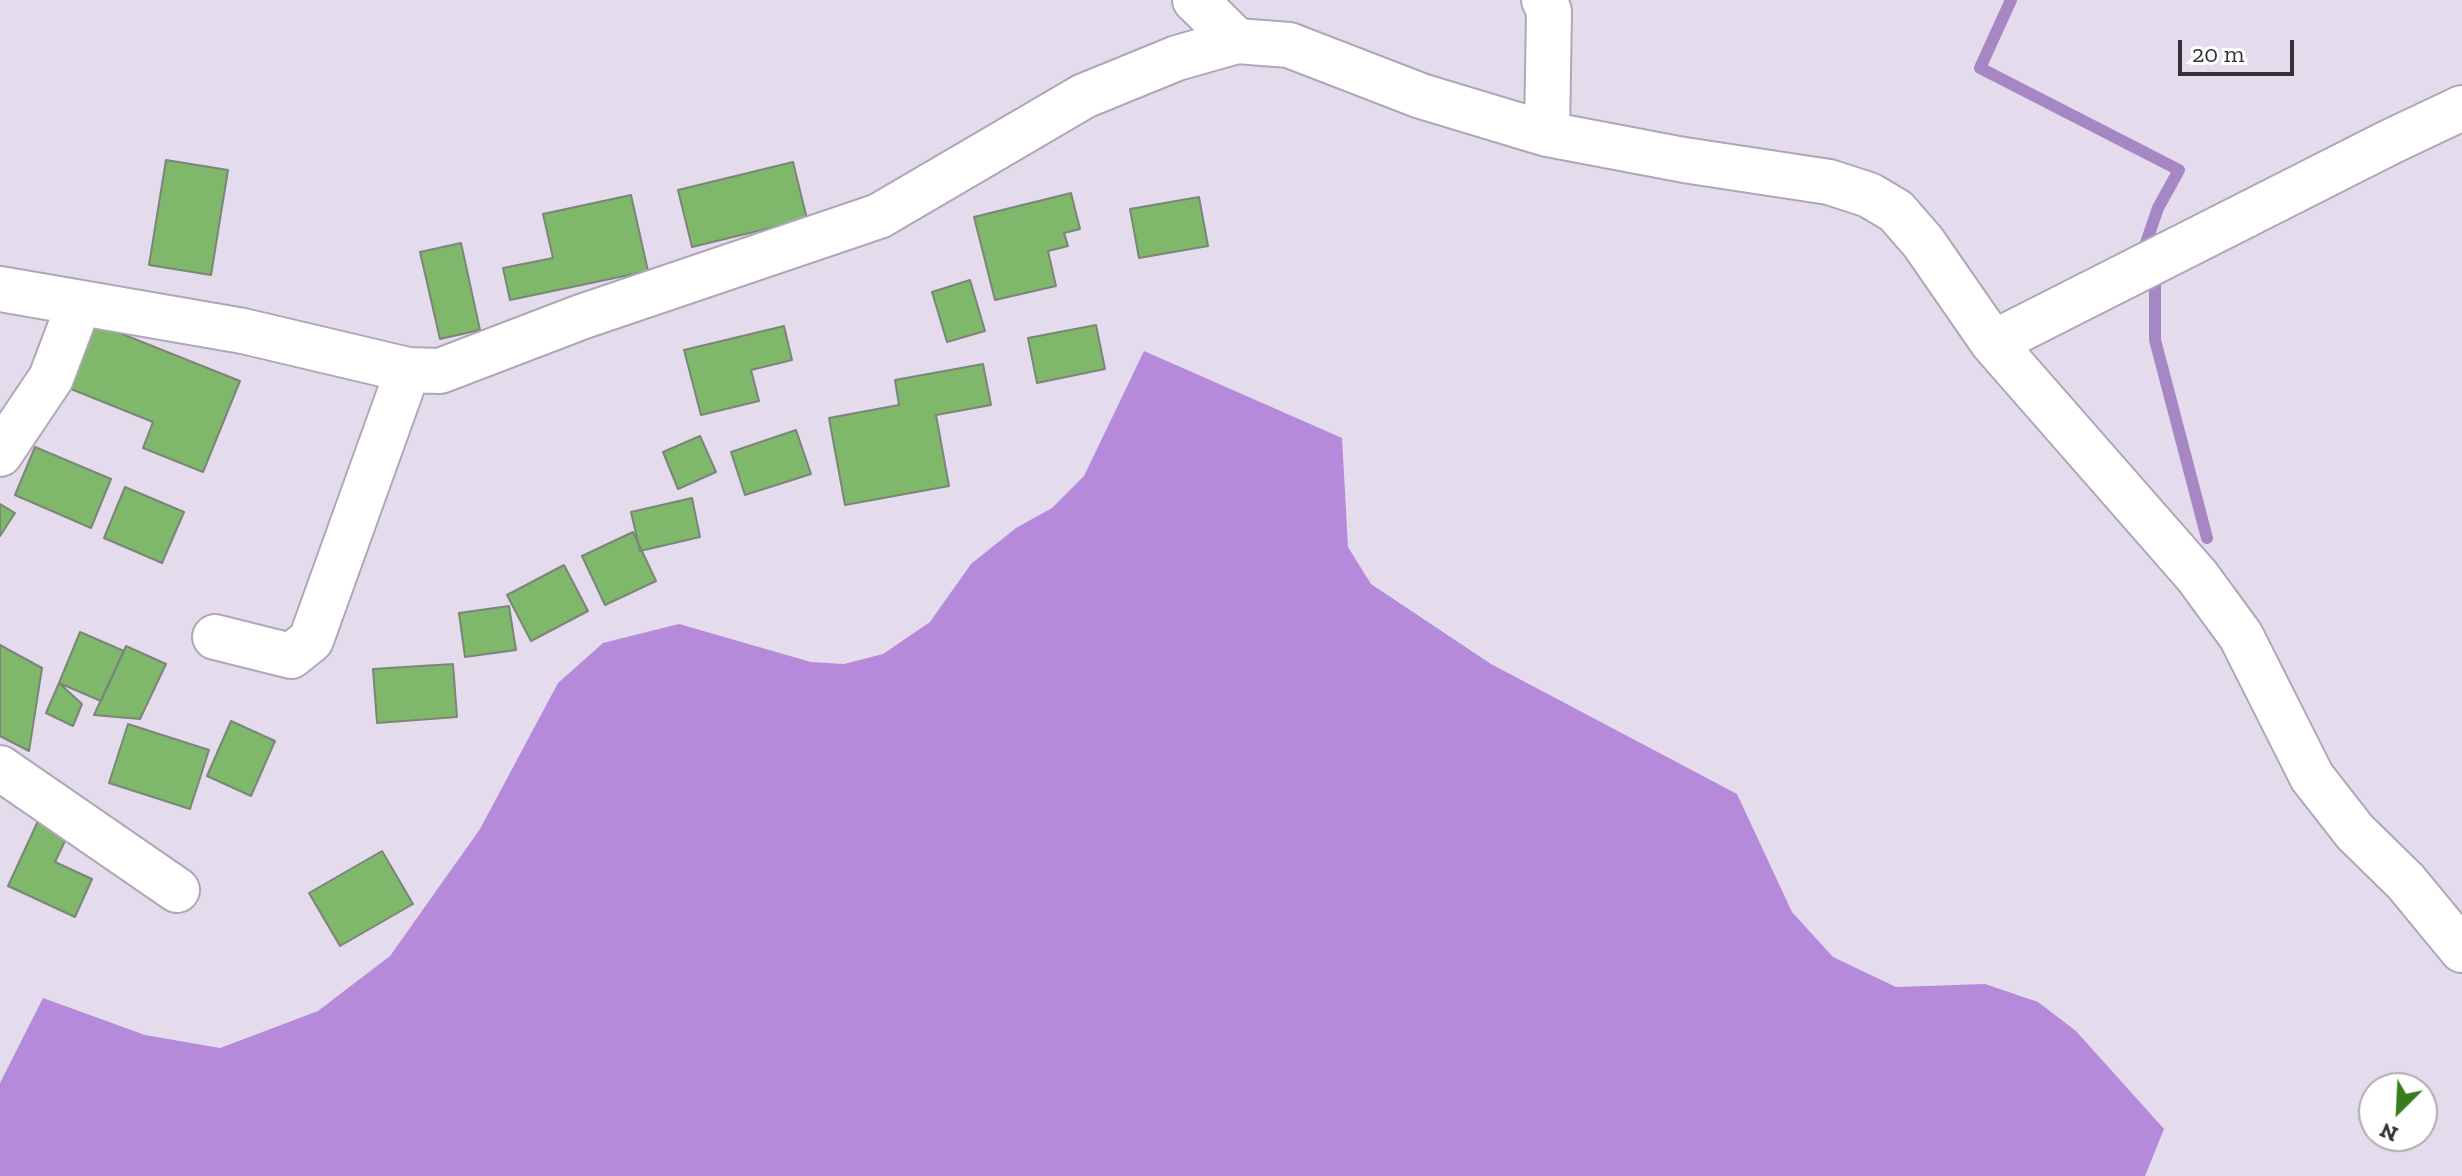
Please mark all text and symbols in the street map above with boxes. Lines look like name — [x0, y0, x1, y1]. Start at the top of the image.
scale bar — [2182, 24, 2298, 74]
text: 20 m — [2192, 39, 2244, 68]
north arrow — [2358, 1072, 2438, 1152]
text: N — [2376, 1117, 2402, 1148]

